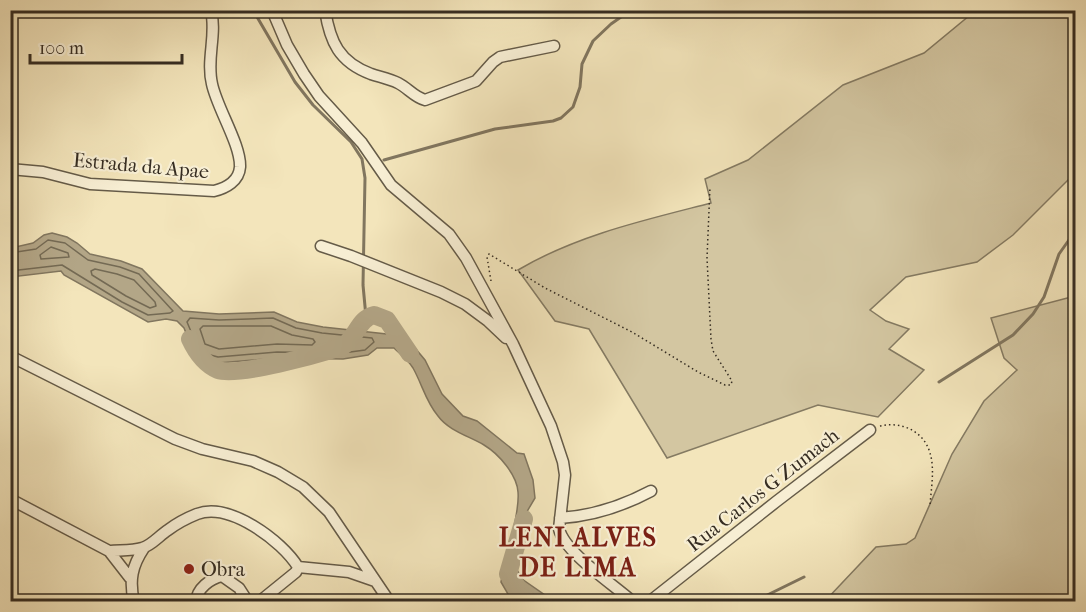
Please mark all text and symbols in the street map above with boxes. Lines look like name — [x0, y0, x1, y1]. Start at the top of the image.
scale bar — [30, 27, 182, 65]
text: 100 m — [39, 38, 84, 59]
street label: Estrada da Apae — [72, 149, 210, 183]
street label: Rua Carlos G Zumach — [682, 423, 844, 556]
district label: LENI ALVES DE LIMA — [499, 522, 657, 583]
place label: Obra — [201, 558, 246, 581]
marker: Obra — [182, 562, 196, 576]

